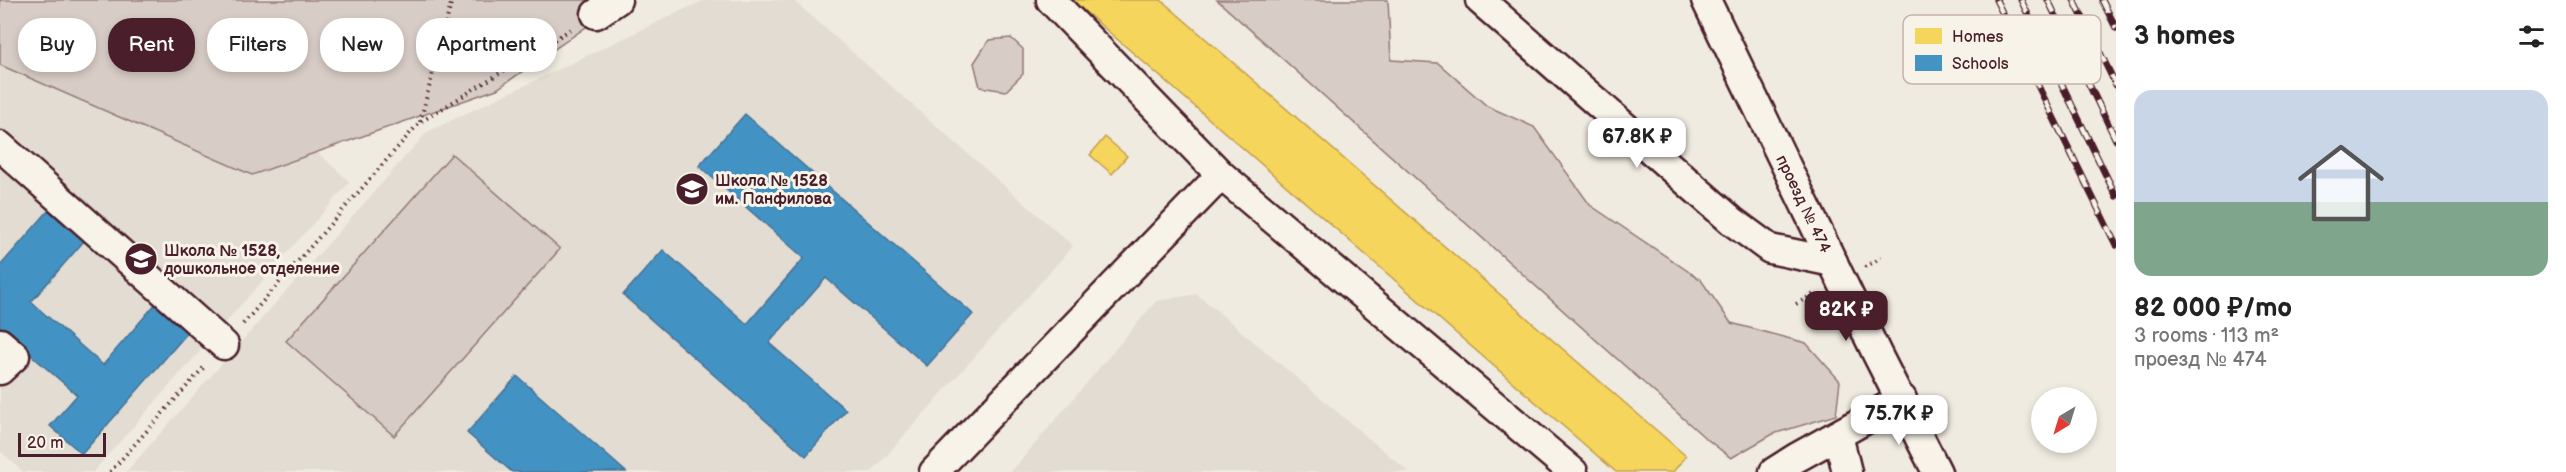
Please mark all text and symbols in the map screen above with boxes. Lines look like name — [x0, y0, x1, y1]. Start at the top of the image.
legend — [1903, 15, 2101, 84]
chip: Buy — [18, 18, 96, 72]
chip: Rent — [108, 18, 195, 72]
chip: Filters — [207, 18, 308, 72]
chip: New — [320, 18, 404, 72]
chip: Apartment — [416, 18, 557, 72]
icon: filters — [2515, 20, 2548, 53]
text: 3 homes — [2134, 21, 2235, 52]
text: Homes — [1952, 28, 2004, 47]
text: Schools — [1952, 55, 2009, 74]
pin: 67.8K ₽ — [1582, 118, 1692, 169]
text: 67.8K ₽ — [1602, 125, 1672, 149]
icon: home — [2287, 129, 2395, 237]
street label: проезд № 474 — [1771, 152, 1835, 256]
school or university icon: Школа № 1528 им. Панфилова — [674, 171, 710, 207]
place label: Школа № 1528 им. Панфилова — [715, 172, 832, 209]
school or university icon: Школа № 1528, дошкольное отделение — [123, 241, 159, 277]
place label: Школа № 1528, дошкольное отделение — [163, 242, 340, 279]
pin: 82K ₽ — [1804, 291, 1888, 342]
text: 82 000 ₽/mo — [2134, 293, 2292, 324]
text: 82K ₽ — [1819, 298, 1873, 322]
text: 3 rooms · 113 m² — [2134, 324, 2279, 348]
text: проезд № 474 — [2134, 348, 2267, 372]
north arrow — [2031, 387, 2097, 453]
map controls — [2031, 387, 2097, 453]
pin: 75.7K ₽ — [1844, 395, 1954, 446]
text: 75.7K ₽ — [1865, 402, 1933, 426]
scale bar — [18, 430, 106, 458]
text: 20 m — [27, 434, 63, 453]

